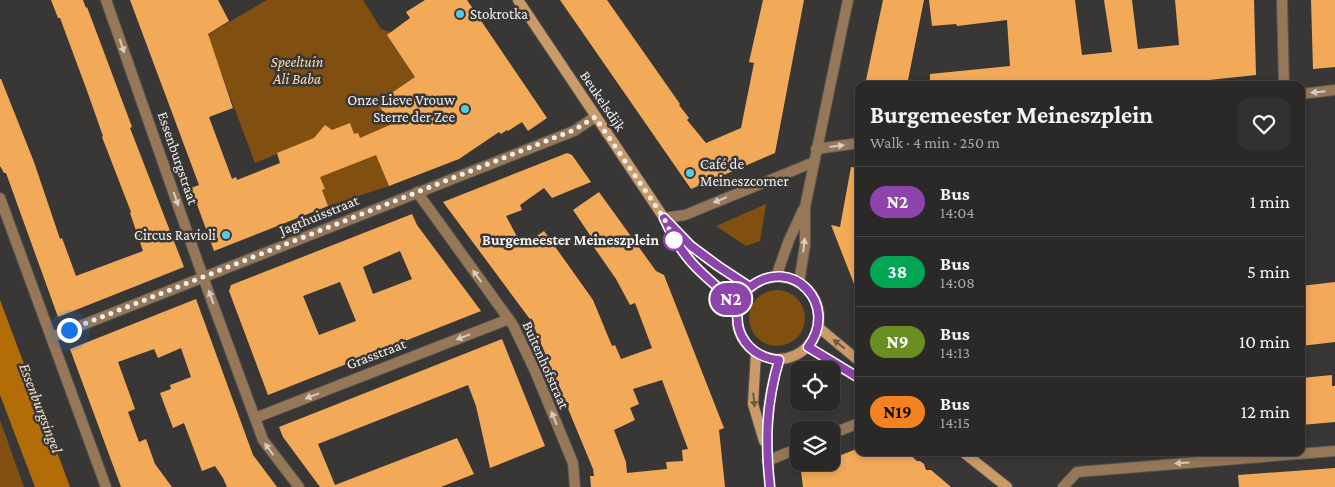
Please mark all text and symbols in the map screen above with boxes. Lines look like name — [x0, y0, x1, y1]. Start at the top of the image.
place label: Stokrotka — [470, 6, 528, 22]
marker: Stokrotka — [454, 8, 466, 20]
one-way arrow — [118, 39, 126, 54]
park label: Speeltuin Ali Baba — [271, 54, 324, 87]
street label: Beukelsdijk — [576, 68, 629, 135]
one-way arrow — [1310, 88, 1326, 96]
place label: Onze Lieve Vrouw Sterre der Zee — [347, 92, 456, 125]
button: heart — [1238, 98, 1290, 150]
text: Burgemeester Meineszplein — [870, 101, 1153, 128]
marker: Onze Lieve Vrouw Sterre der Zee — [459, 103, 471, 115]
street label: Essenburgstraat — [154, 109, 202, 208]
text: Walk · 4 min · 250 m — [870, 134, 1000, 151]
one-way arrow — [830, 142, 846, 150]
place label: Café de Meineszcorner — [700, 156, 789, 189]
marker: Café de Meineszcorner — [684, 167, 696, 179]
text: Bus — [940, 183, 970, 204]
street label: Jagthuisstraat — [275, 191, 362, 240]
text: 1 min — [1250, 191, 1290, 212]
one-way arrow — [173, 192, 180, 207]
text: N2 — [887, 192, 908, 212]
one-way arrow — [713, 197, 727, 205]
text: 14:04 — [940, 204, 974, 221]
place label: Circus Ravioli — [134, 227, 216, 243]
marker: Circus Ravioli — [220, 229, 232, 241]
marker: Burgemeester Meineszplein — [663, 229, 685, 251]
place label: Burgemeester Meineszplein — [482, 232, 659, 248]
one-way arrow — [800, 236, 808, 252]
text: Bus — [940, 253, 970, 274]
text: 5 min — [1247, 261, 1290, 282]
text: 38 — [888, 262, 907, 282]
one-way arrow — [472, 270, 483, 283]
text: 14:08 — [940, 274, 975, 291]
line badge: N2 — [708, 283, 754, 315]
text: N2 — [720, 289, 742, 309]
one-way arrow — [207, 290, 214, 305]
your location — [57, 318, 82, 343]
street label: Buitenhofstraat — [520, 319, 573, 412]
text: Bus — [940, 323, 970, 344]
text: 10 min — [1239, 331, 1290, 352]
text: N9 — [886, 332, 909, 352]
one-way arrow — [456, 333, 470, 341]
street label: Grasstraat — [344, 335, 409, 373]
one-way arrow — [832, 339, 846, 349]
text: 14:13 — [940, 344, 970, 361]
water label: Essenburgsingel — [15, 361, 66, 457]
map controls — [790, 361, 840, 471]
button: locate — [790, 361, 840, 411]
one-way arrow — [305, 392, 319, 400]
one-way arrow — [750, 393, 758, 409]
text: Bus — [940, 393, 970, 414]
text: 12 min — [1241, 401, 1290, 422]
text: N19 — [883, 402, 912, 422]
one-way arrow — [550, 410, 558, 425]
text: 14:15 — [940, 414, 970, 431]
button: layers — [790, 421, 840, 471]
one-way arrow — [264, 442, 274, 455]
one-way arrow — [1173, 459, 1189, 467]

